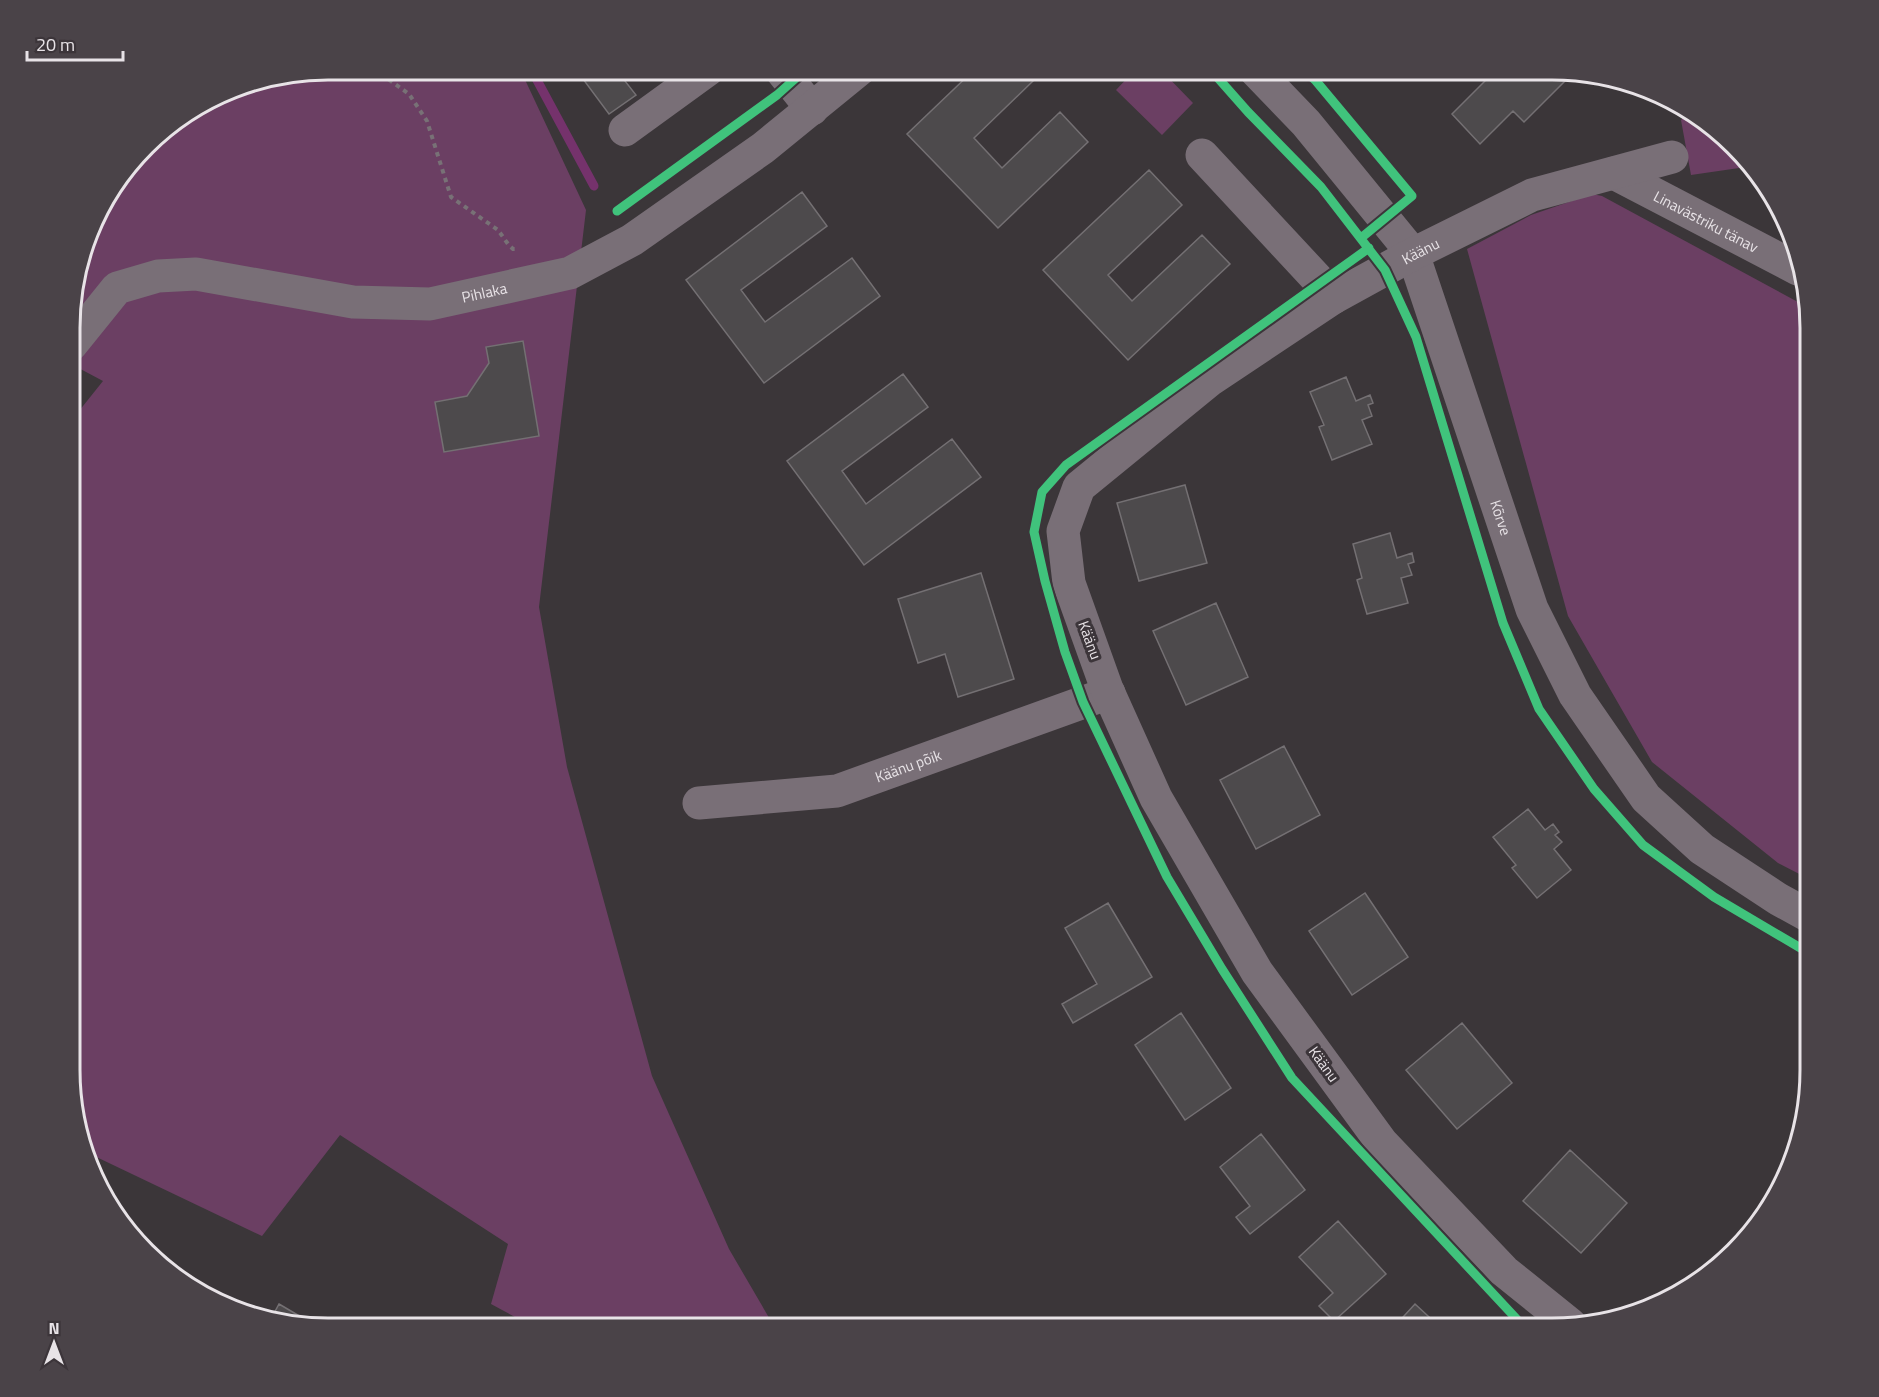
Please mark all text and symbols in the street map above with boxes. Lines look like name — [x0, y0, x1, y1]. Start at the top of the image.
scale bar — [27, 24, 123, 62]
text: 20 m — [36, 31, 75, 58]
street label: Linavästriku tänav — [1650, 184, 1763, 258]
street label: Käänu — [1397, 231, 1443, 270]
street label: Pihlaka — [459, 276, 510, 308]
street label: Kõrve — [1485, 497, 1518, 538]
street label: Käänu — [1072, 617, 1108, 663]
street label: Käänu põik — [872, 743, 944, 788]
street label: Käänu — [1303, 1041, 1345, 1087]
north arrow — [24, 1313, 84, 1373]
text: N — [48, 1316, 60, 1340]

